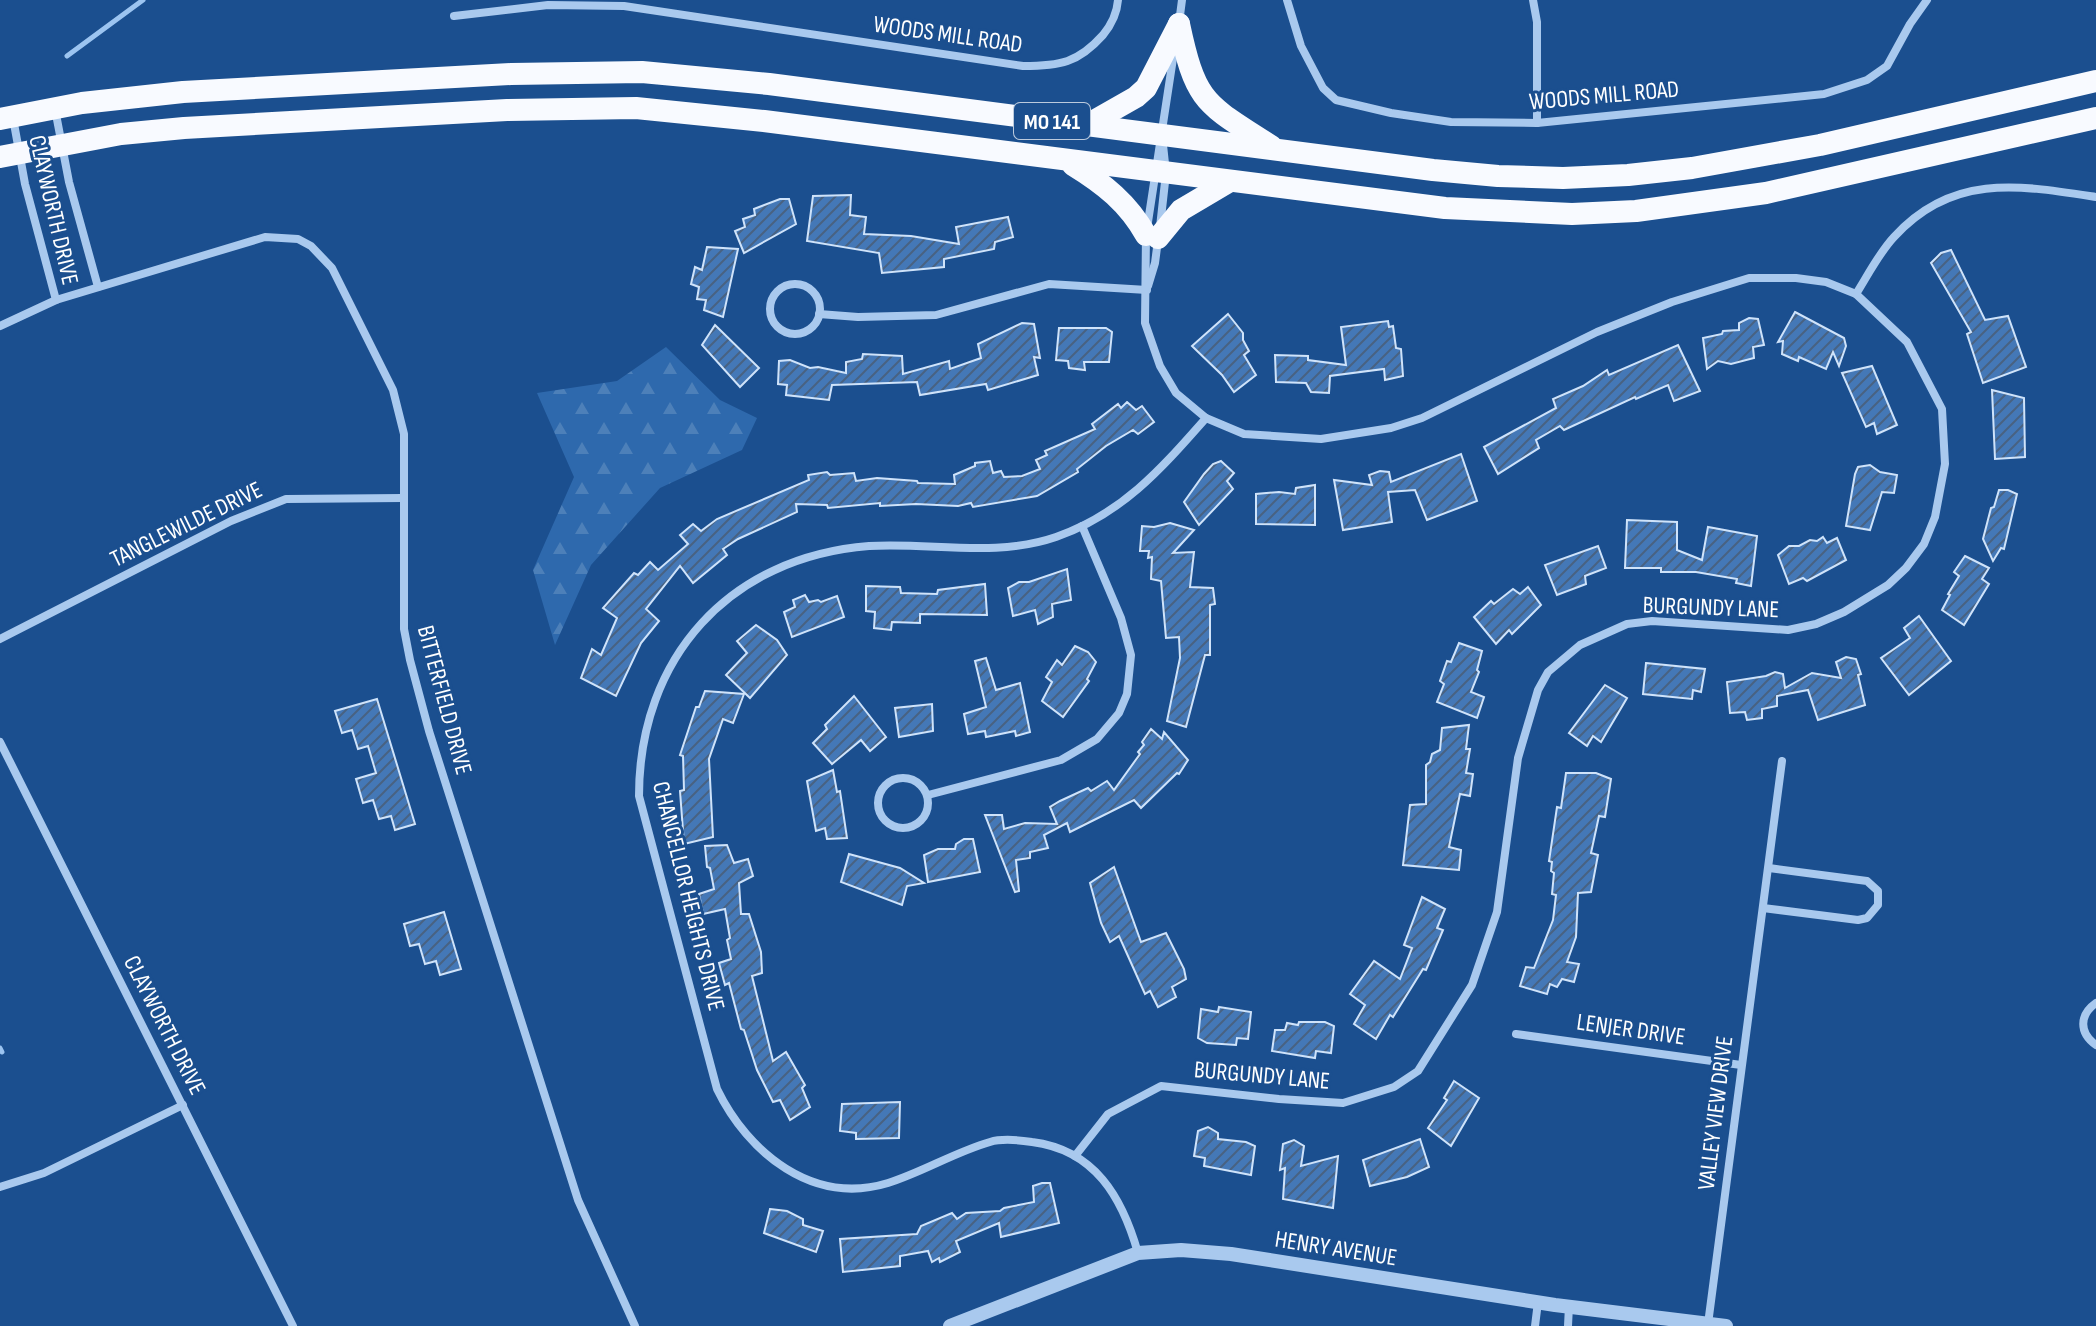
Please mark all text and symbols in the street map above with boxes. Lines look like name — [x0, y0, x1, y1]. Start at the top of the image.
street label: WOODS MILL ROAD — [872, 10, 1024, 59]
street label: WOODS MILL ROAD — [1528, 75, 1680, 116]
road number: MO 141 — [1014, 103, 1090, 139]
street label: CLAYWORTH DRIVE — [22, 133, 85, 288]
street label: TANGLEWILDE DRIVE — [106, 475, 267, 574]
street label: BURGUNDY LANE — [1642, 591, 1780, 624]
street label: BITTERFIELD DRIVE — [411, 622, 478, 778]
street label: CHANCELLOR HEIGHTS DRIVE — [646, 779, 731, 1014]
street label: CLAYWORTH DRIVE — [117, 951, 212, 1100]
street label: LENJER DRIVE — [1575, 1008, 1687, 1051]
street label: VALLEY VIEW DRIVE — [1692, 1034, 1739, 1192]
street label: BURGUNDY LANE — [1193, 1055, 1331, 1096]
street label: HENRY AVENUE — [1273, 1225, 1399, 1272]

